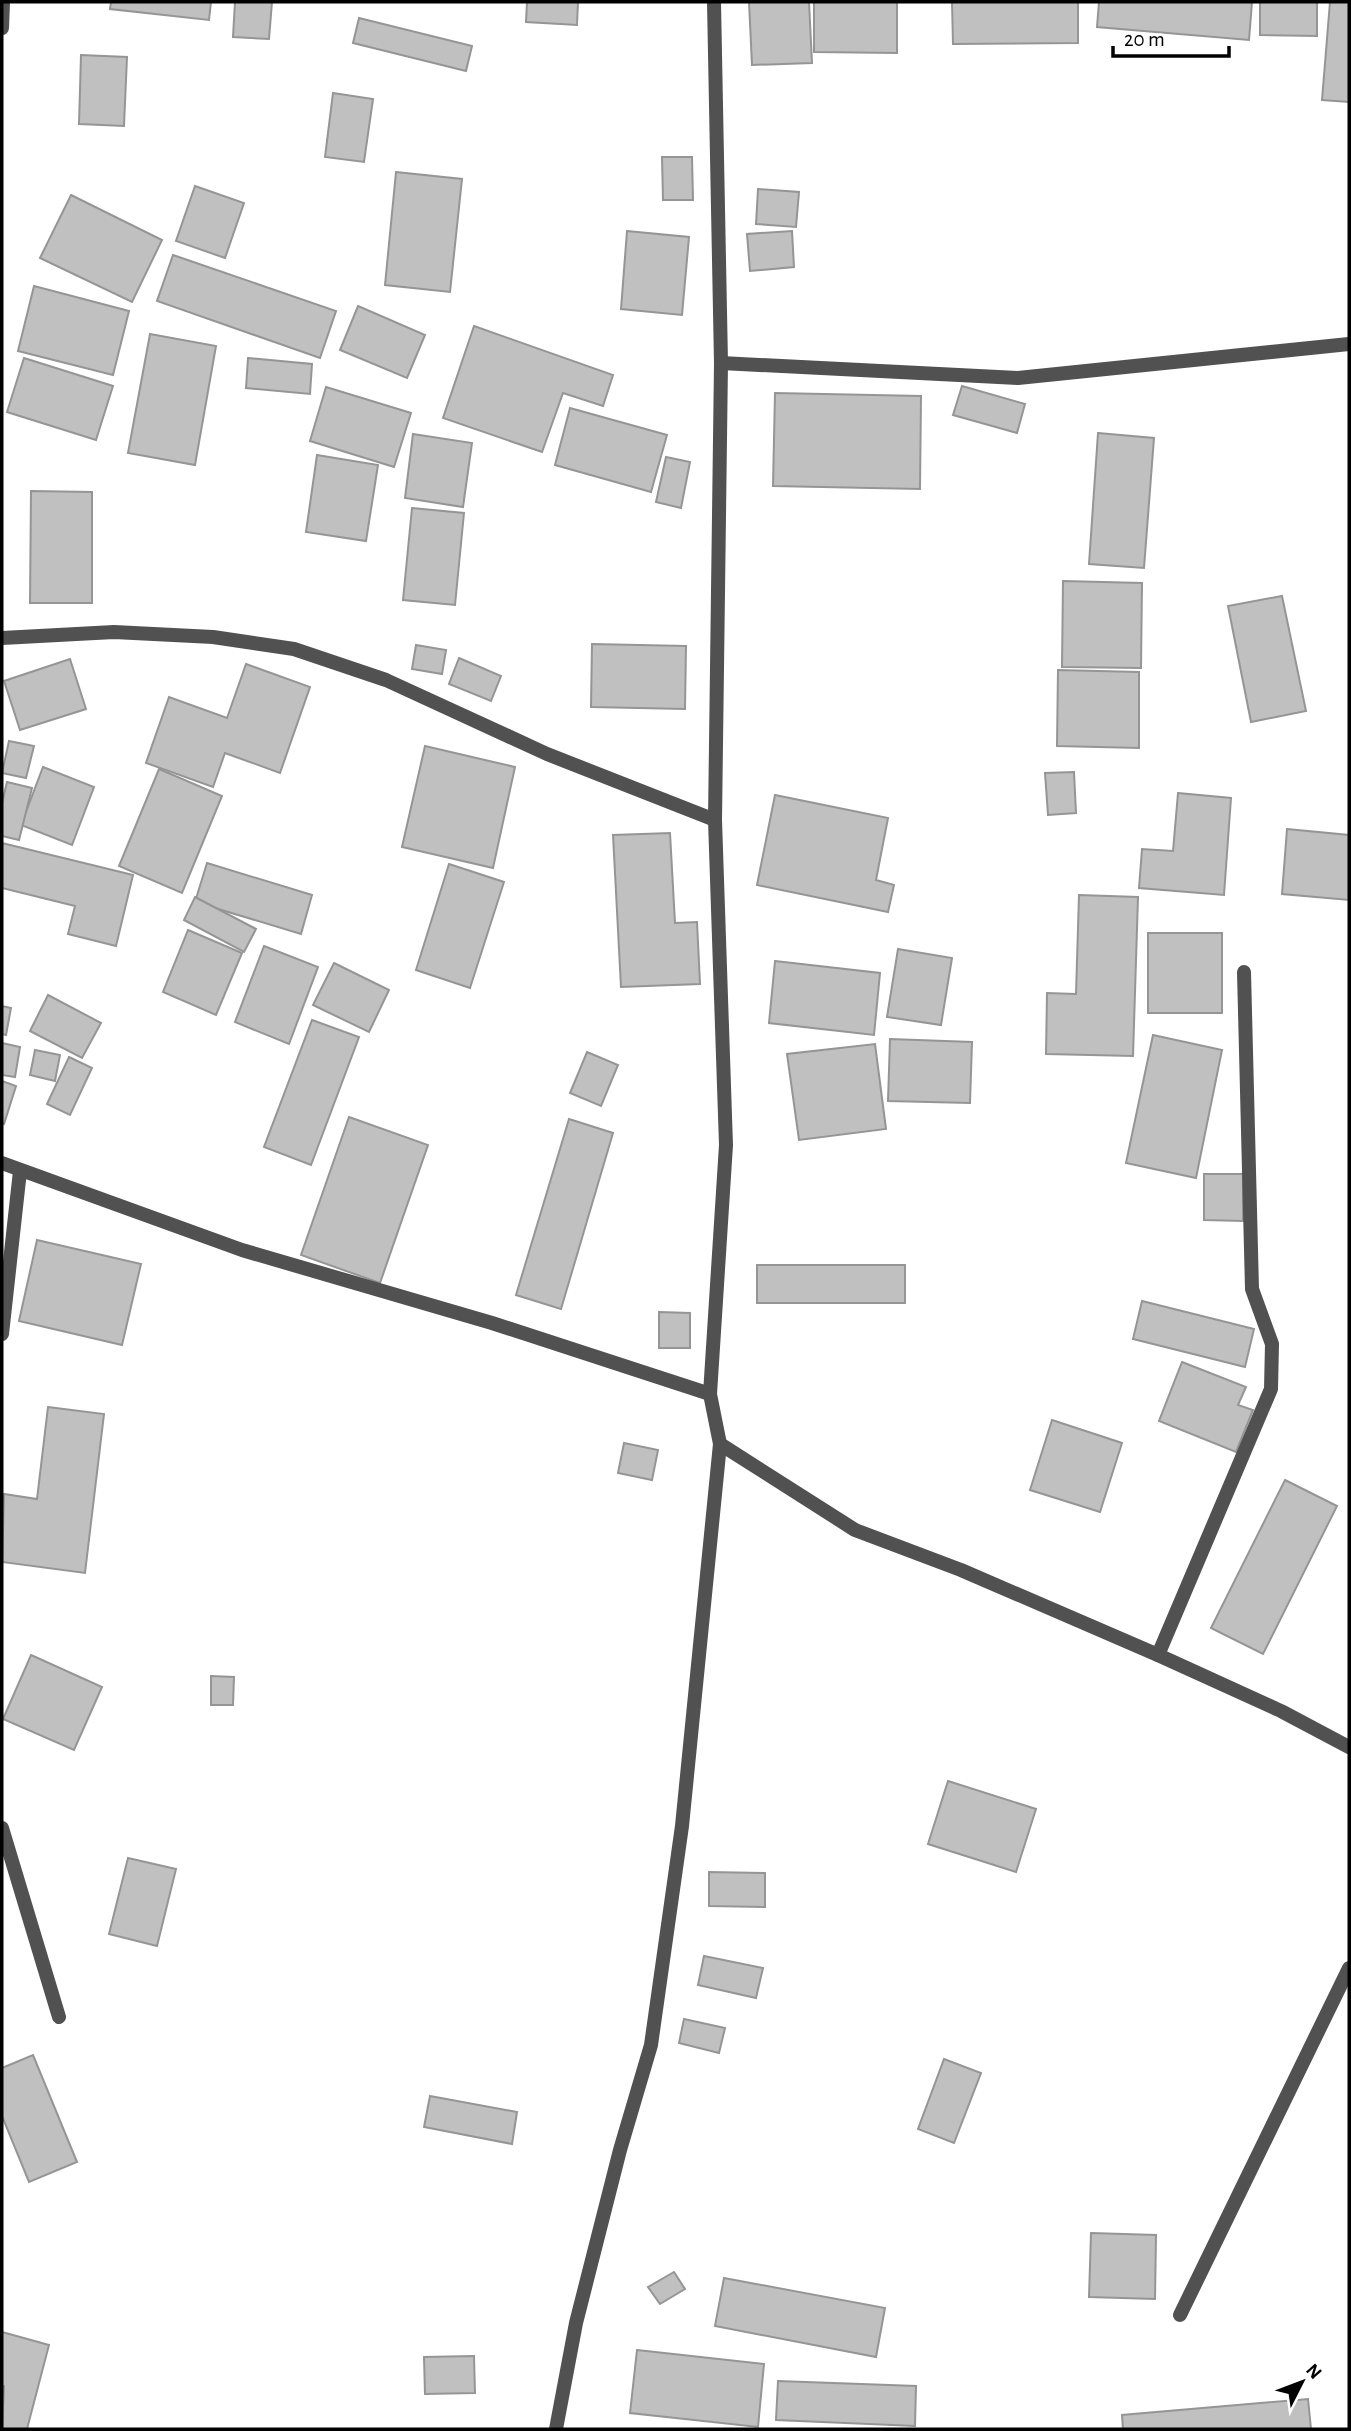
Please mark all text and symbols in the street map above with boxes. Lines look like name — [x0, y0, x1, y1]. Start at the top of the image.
scale bar — [1113, 14, 1228, 58]
text: 20 m — [1124, 29, 1165, 50]
north arrow — [1267, 2347, 1337, 2417]
text: N — [1302, 2360, 1325, 2383]

